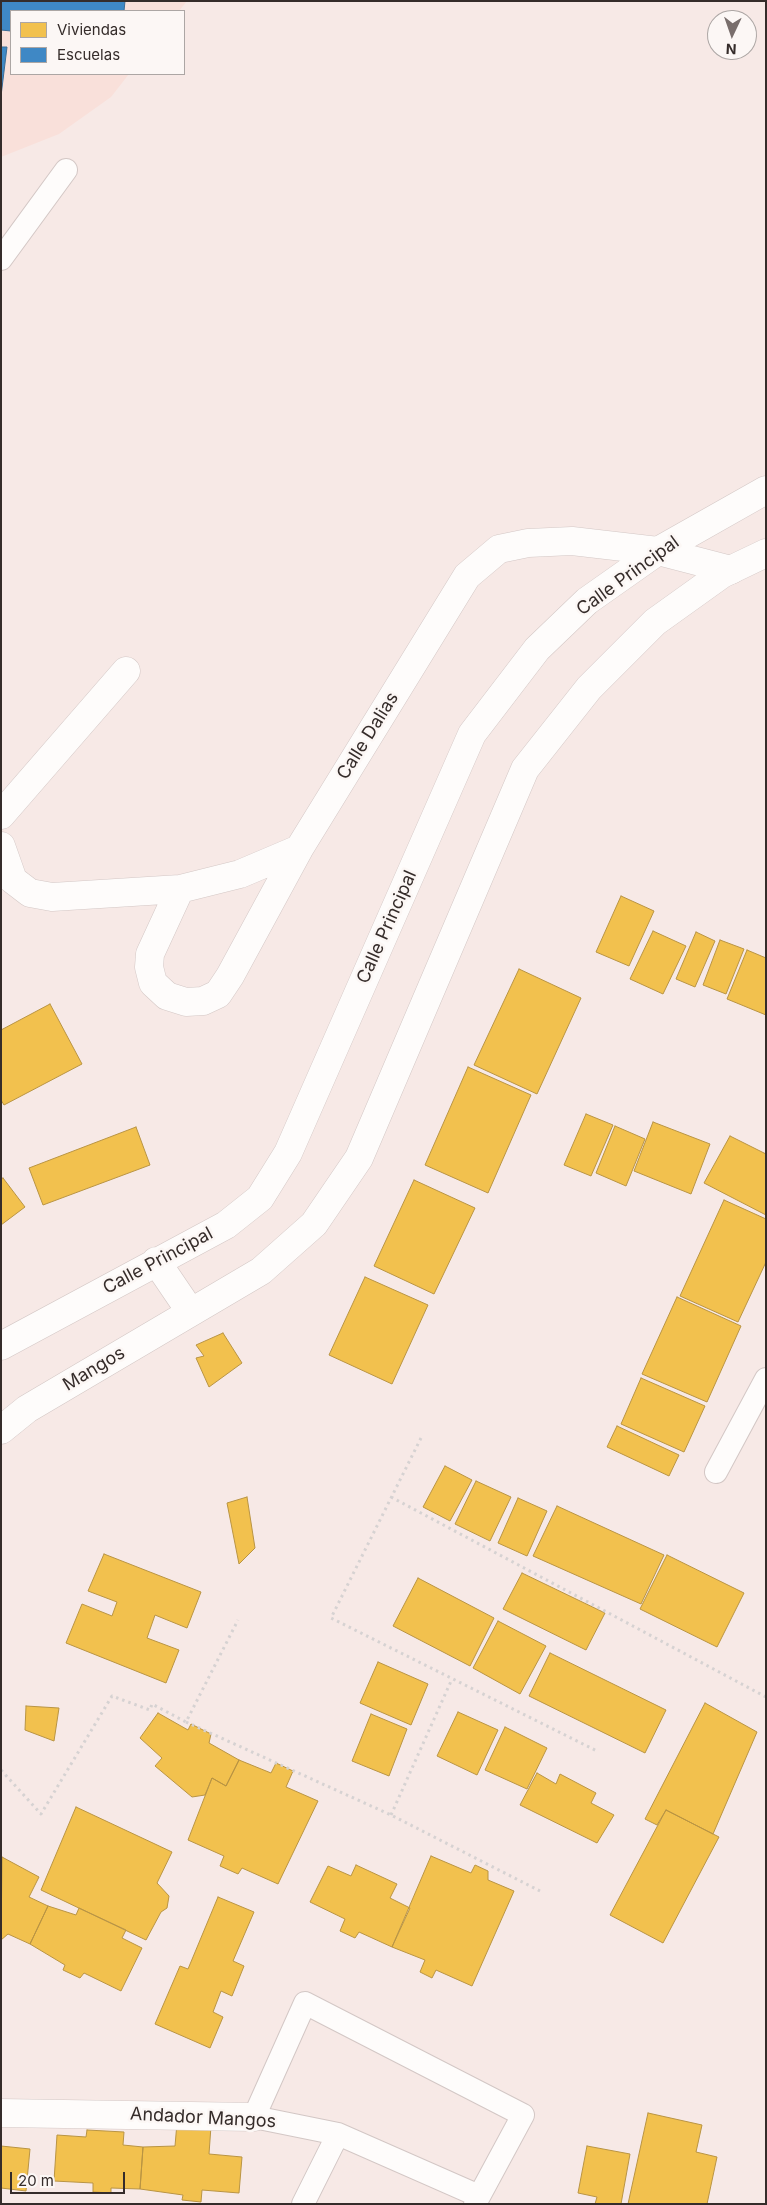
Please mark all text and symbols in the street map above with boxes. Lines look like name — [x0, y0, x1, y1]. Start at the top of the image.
legend — [10, 10, 185, 75]
north arrow — [707, 10, 757, 60]
text: Viviendas — [57, 20, 126, 39]
text: N — [725, 41, 737, 58]
text: Escuelas — [57, 45, 120, 64]
street label: Calle Principal — [573, 532, 683, 620]
street label: Calle Dalias — [333, 688, 403, 784]
street label: Calle Principal — [352, 867, 422, 987]
street label: Calle Principal — [99, 1223, 217, 1299]
street label: Mangos — [59, 1342, 129, 1396]
street label: Andador Mangos — [129, 2103, 277, 2133]
scale bar — [12, 2162, 128, 2194]
text: 20 m — [18, 2171, 54, 2190]

